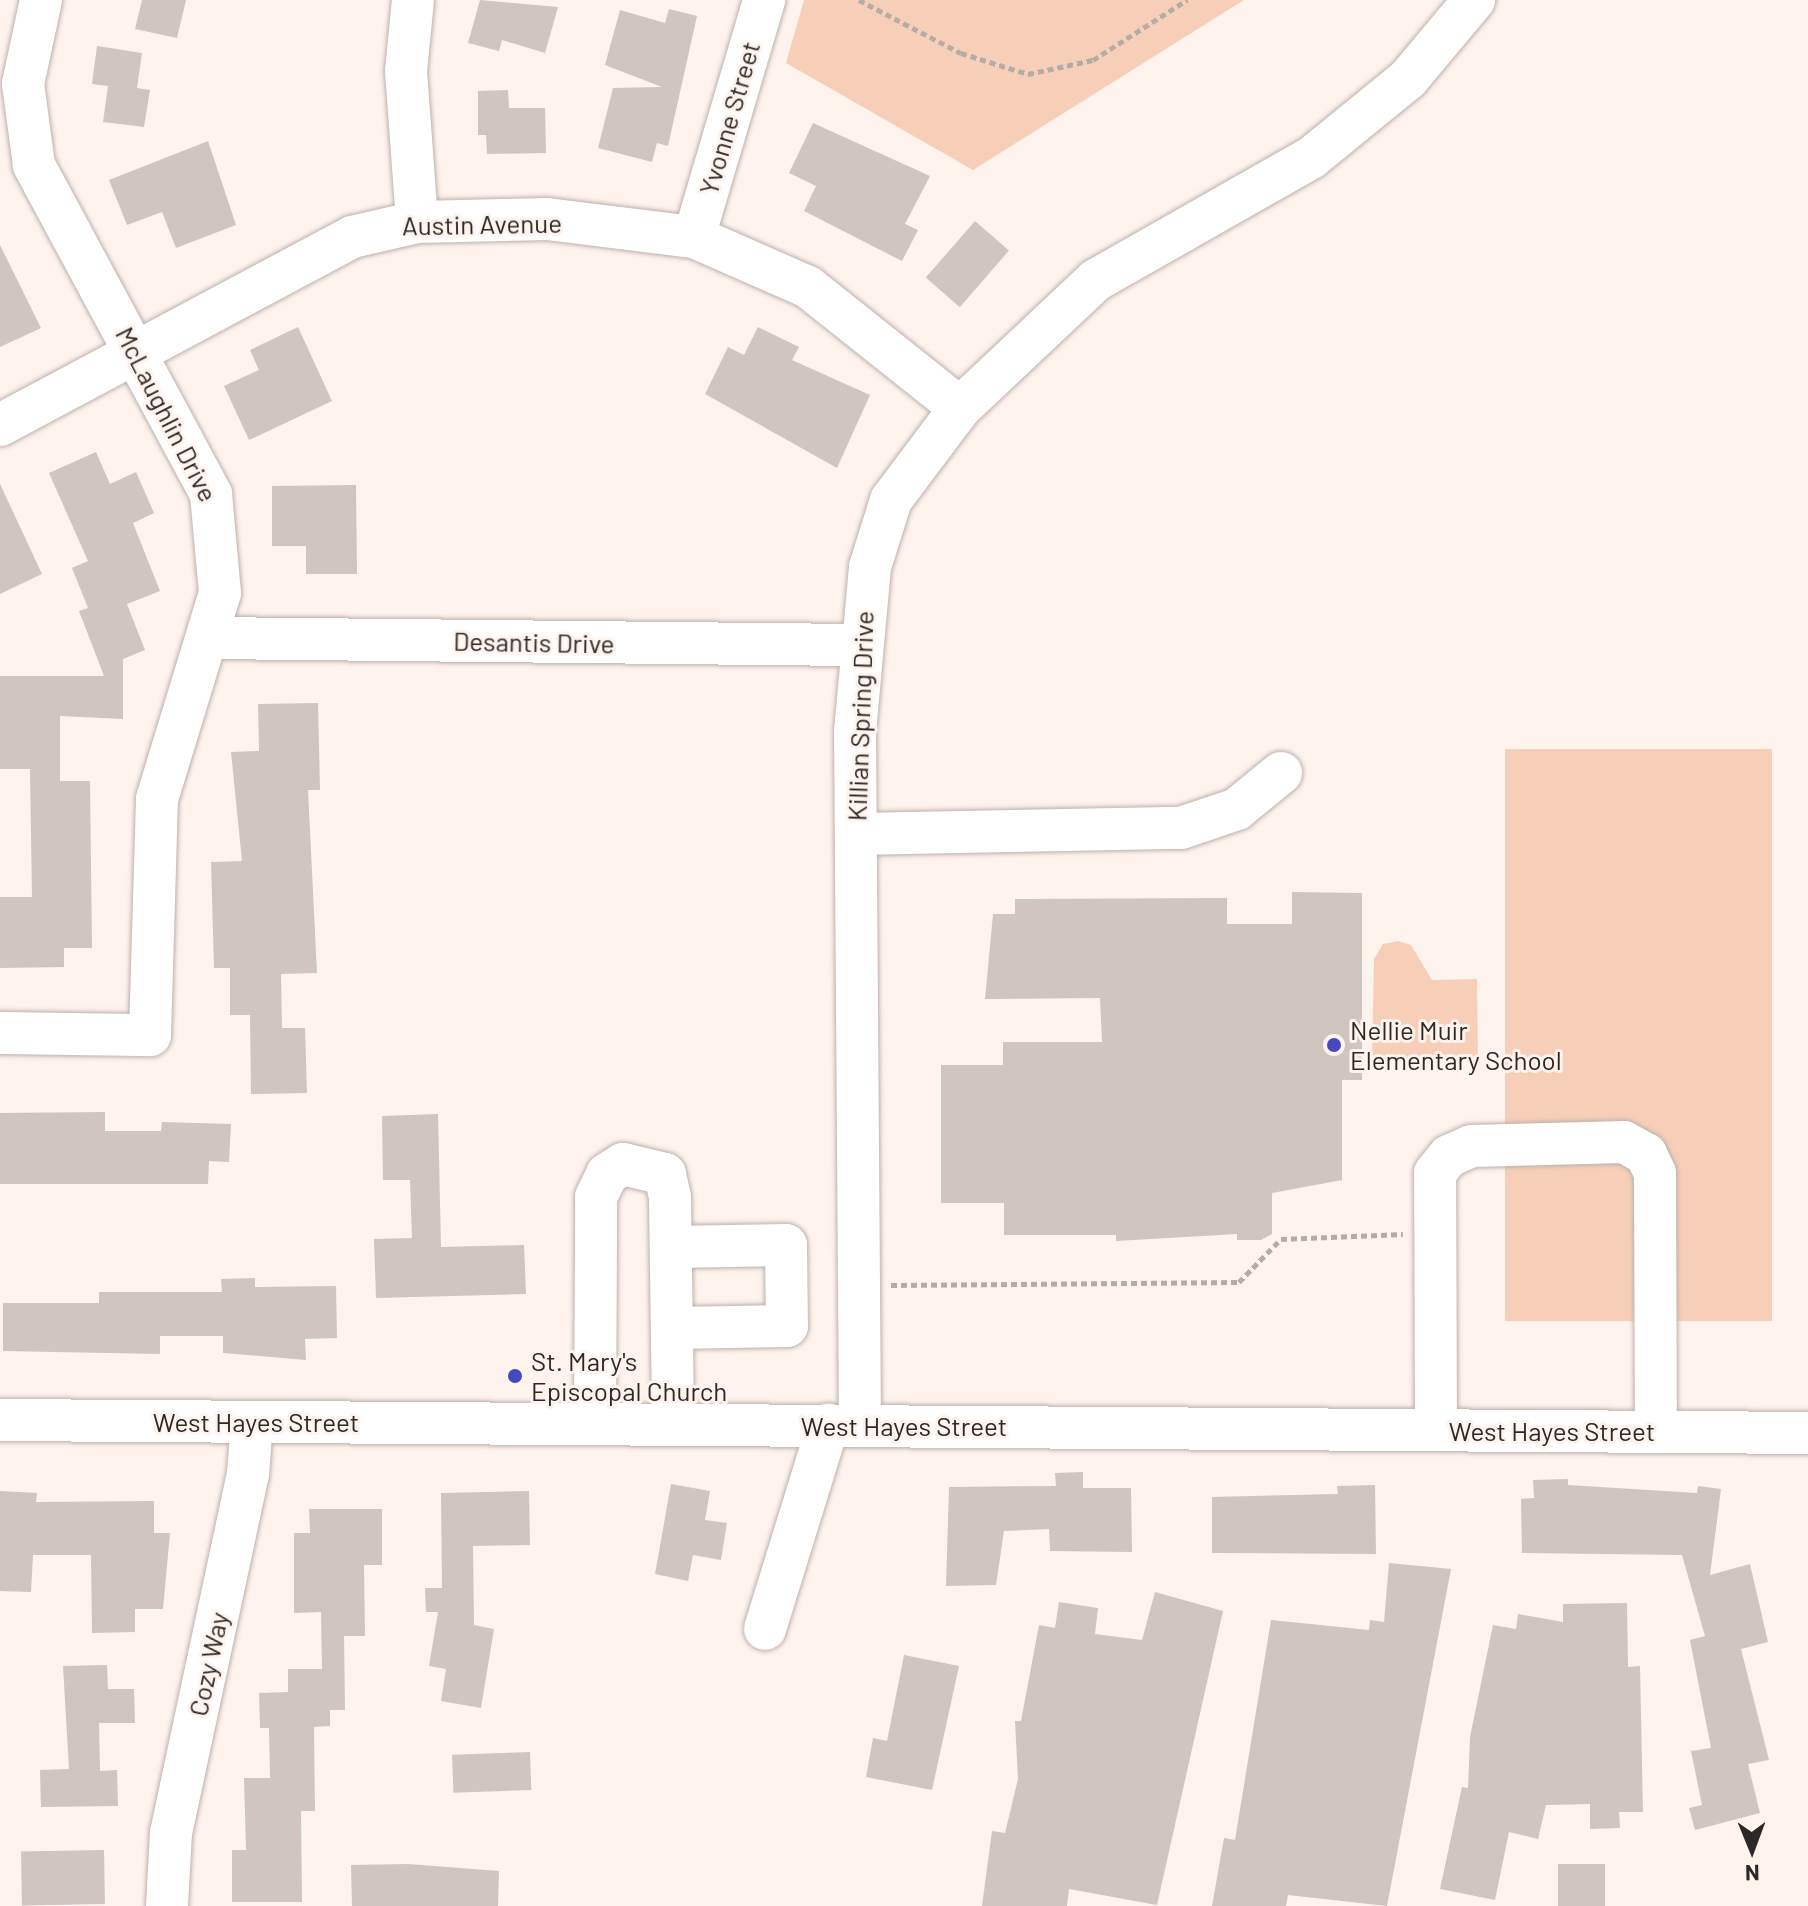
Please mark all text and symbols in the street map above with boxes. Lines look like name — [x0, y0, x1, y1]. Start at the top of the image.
street label: Yvonne Street — [692, 38, 766, 198]
street label: Austin Avenue — [402, 207, 562, 241]
street label: McLaughlin Drive — [110, 321, 224, 507]
street label: Killian Spring Drive — [841, 610, 879, 822]
street label: Desantis Drive — [453, 625, 615, 659]
place label: Nellie Muir Elementary School — [1350, 1014, 1562, 1076]
marker: Nellie Muir Elementary School — [1325, 1036, 1343, 1054]
place label: St. Mary's Episcopal Church — [531, 1345, 727, 1406]
marker: St. Mary's Episcopal Church — [506, 1367, 524, 1385]
street label: West Hayes Street — [153, 1406, 359, 1438]
street label: West Hayes Street — [801, 1410, 1007, 1442]
street label: West Hayes Street — [1449, 1415, 1655, 1447]
street label: Cozy Way — [182, 1609, 234, 1719]
north arrow — [1712, 1810, 1792, 1890]
text: N — [1745, 1861, 1760, 1887]

